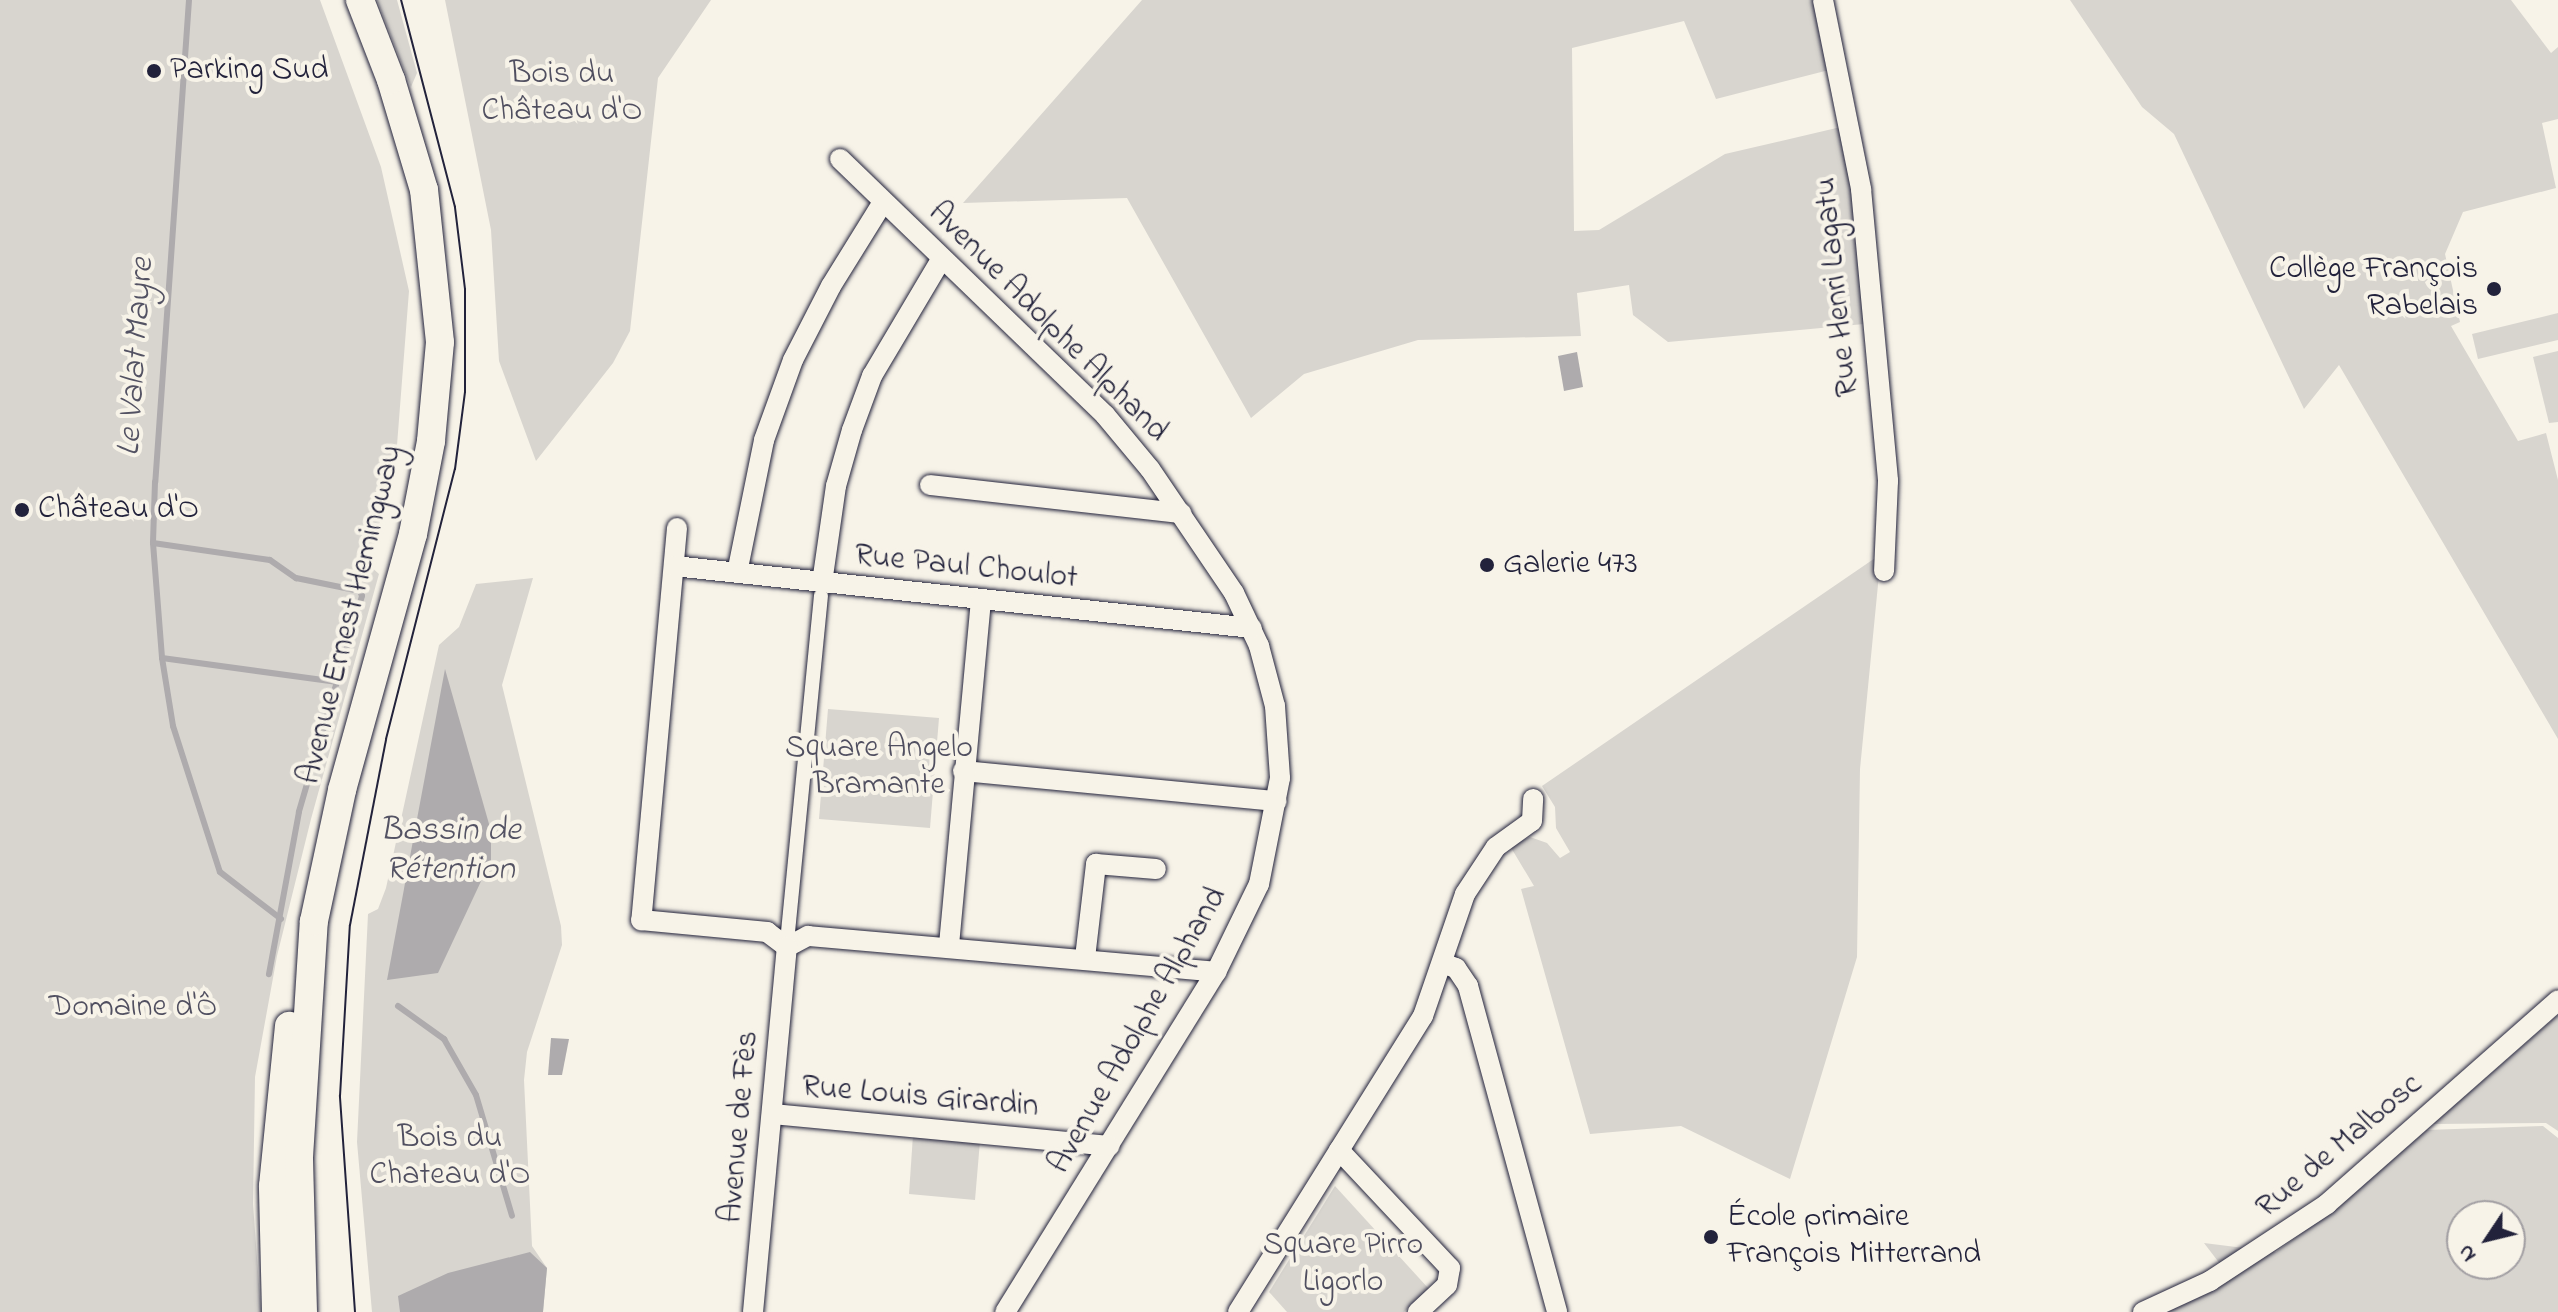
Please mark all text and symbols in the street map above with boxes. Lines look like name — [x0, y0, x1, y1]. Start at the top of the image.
place label: Parking Sud — [170, 52, 328, 90]
park label: Bois du Château d'O — [482, 57, 642, 132]
marker: Parking Sud — [145, 62, 163, 80]
street label: Rue Henri Lagatu — [1807, 175, 1869, 399]
street label: Avenue Adolphe Alphand — [919, 195, 1175, 451]
place label: Collège François Rabelais — [2269, 252, 2478, 327]
water label: Le Valat Mayre — [110, 257, 164, 457]
marker: Collège François Rabelais — [2485, 280, 2503, 298]
street label: Avenue Ernest Hemingway — [291, 442, 413, 788]
place label: Château d'O — [38, 491, 199, 529]
marker: Château d'O — [13, 501, 31, 519]
street label: Rue Paul Choulot — [853, 537, 1079, 599]
place label: Galerie 473 — [1503, 546, 1638, 584]
marker: Galerie 473 — [1478, 556, 1496, 574]
park label: Square Angelo Bramante — [785, 731, 973, 806]
water label: Bassin de Rétention — [379, 811, 521, 890]
street label: Avenue Adolphe Alphand — [1041, 881, 1237, 1181]
park label: Domaine d'Ô — [49, 989, 217, 1027]
street label: Avenue de Fès — [713, 1029, 769, 1225]
street label: Rue de Malbosc — [2249, 1067, 2431, 1227]
street label: Rue Louis Girardin — [800, 1069, 1040, 1127]
park label: Bois du Chateau d'O — [370, 1121, 530, 1196]
place label: École primaire François Mitterrand — [1727, 1200, 1981, 1275]
north arrow — [2446, 1200, 2526, 1280]
park label: Square Pirro Ligorlo — [1263, 1228, 1423, 1303]
marker: École primaire François Mitterrand — [1702, 1228, 1720, 1246]
text: N — [2451, 1237, 2485, 1268]

